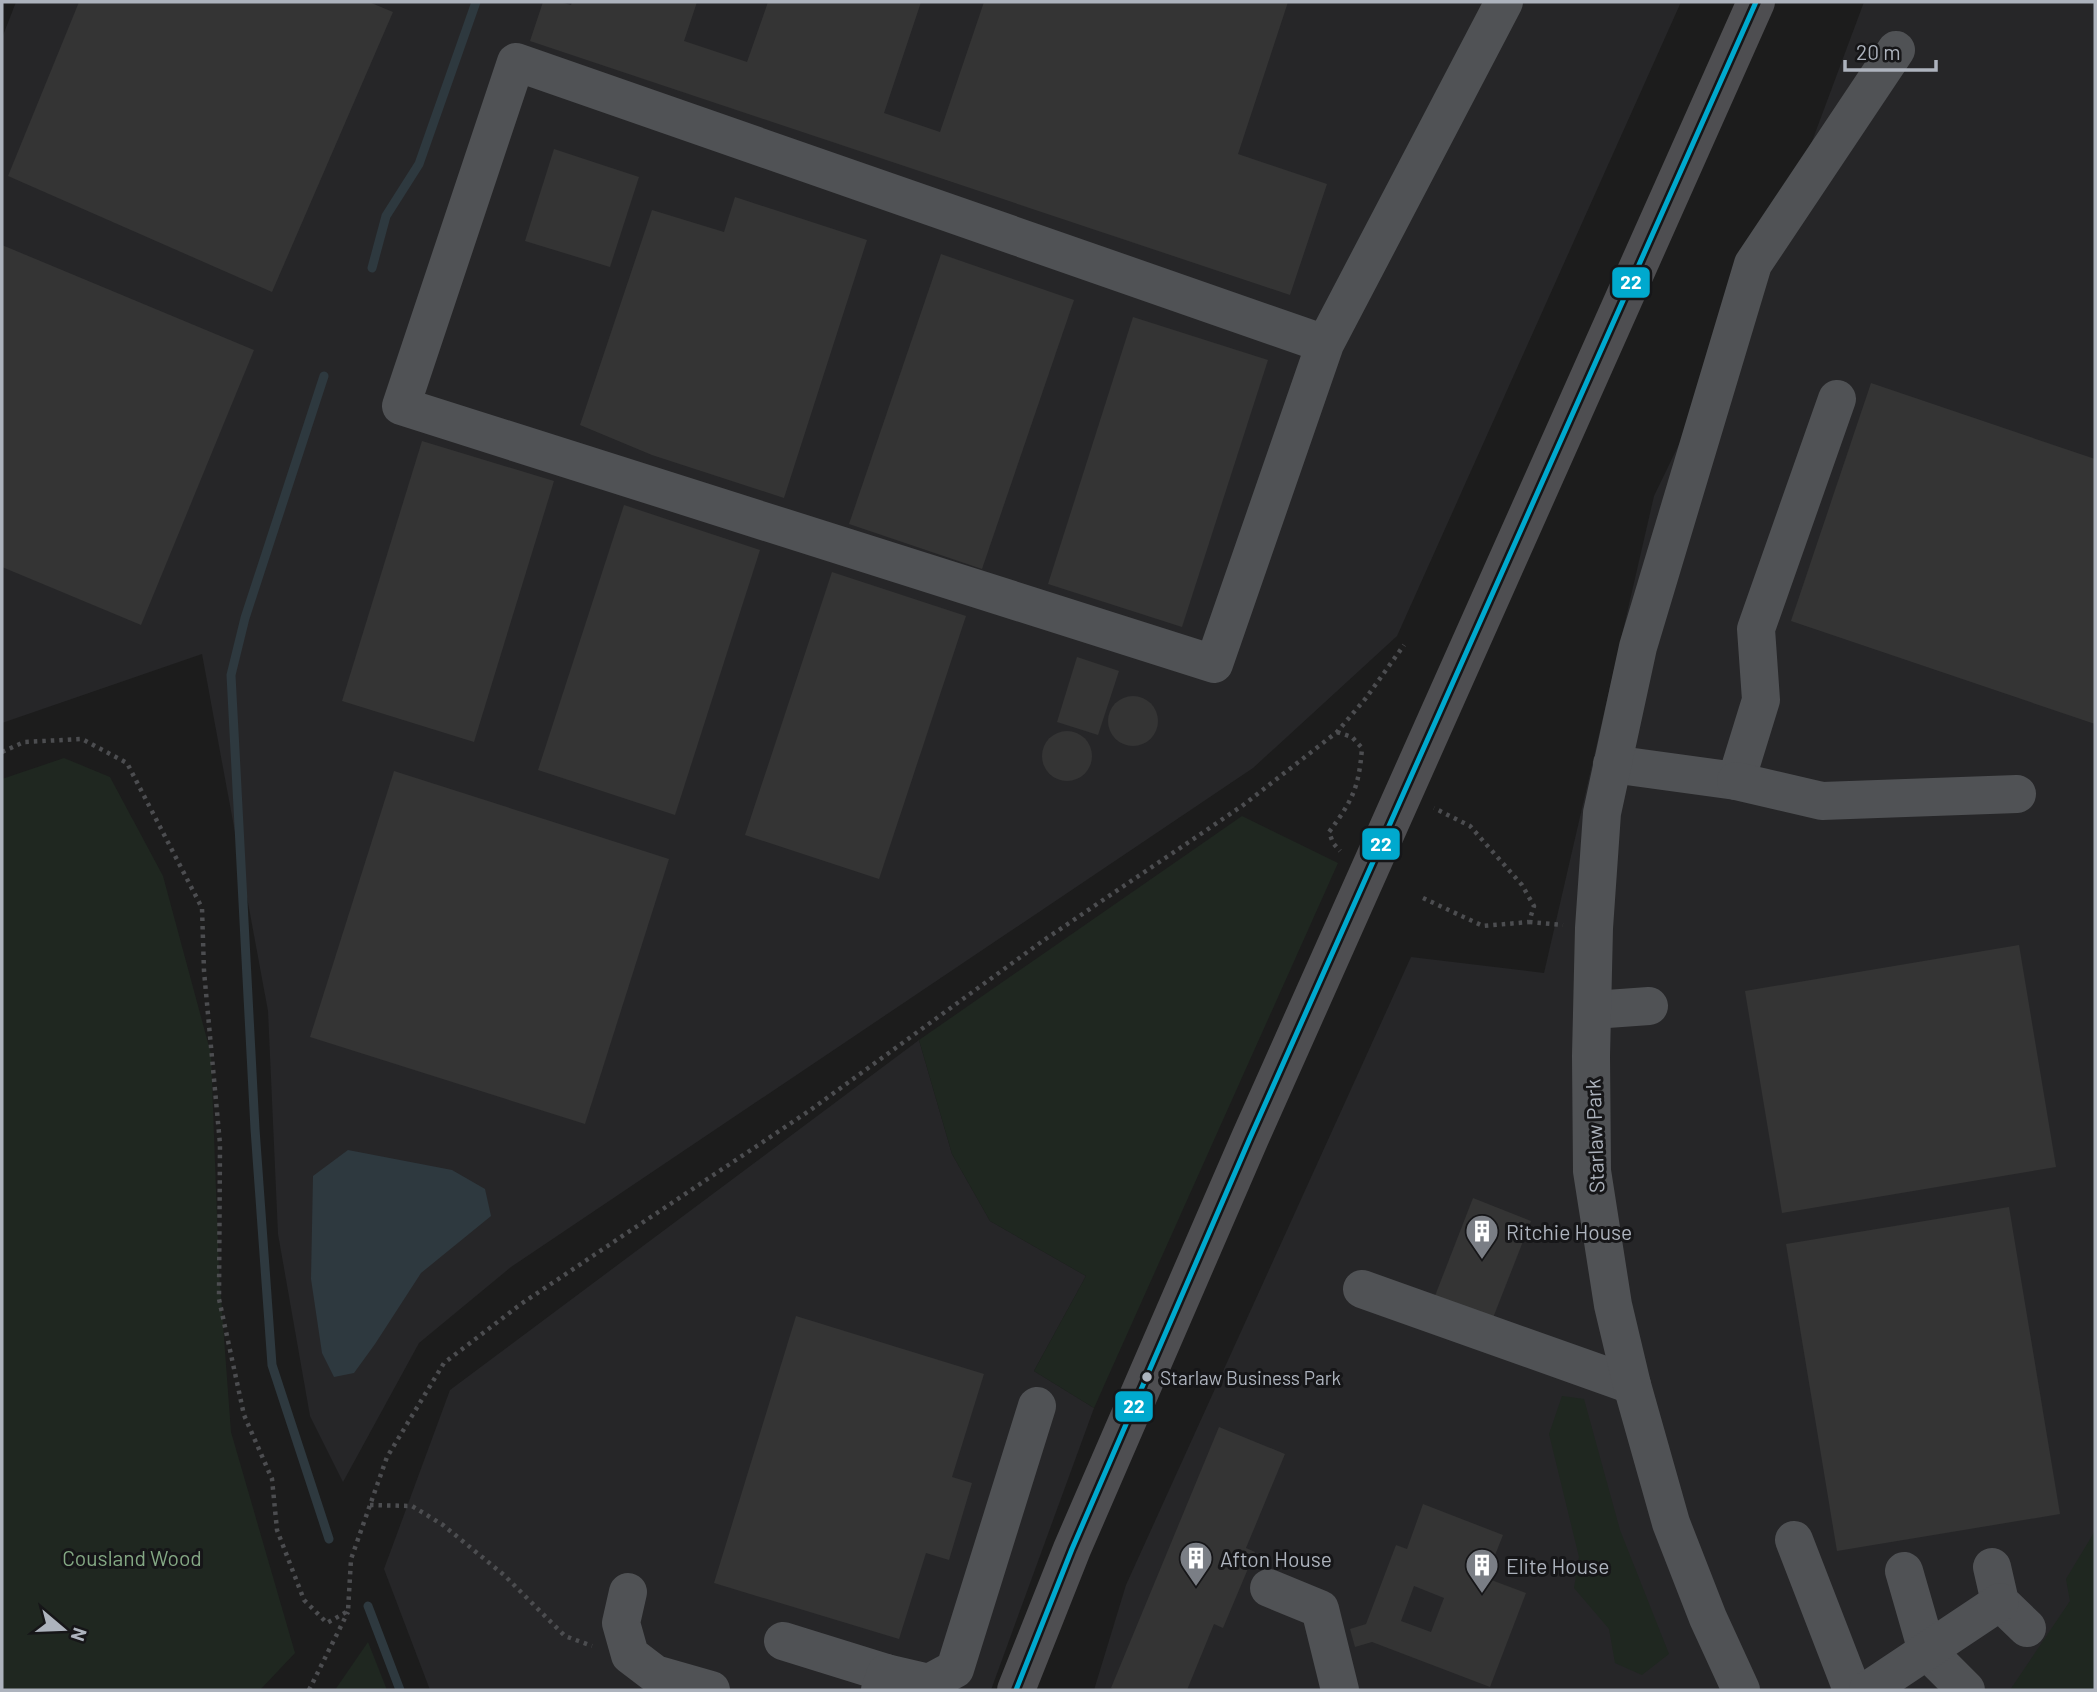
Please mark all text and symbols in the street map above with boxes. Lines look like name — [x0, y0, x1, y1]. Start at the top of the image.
scale bar — [1845, 28, 1936, 72]
text: 20 m — [1856, 39, 1901, 64]
line badge: 22 — [1611, 266, 1651, 299]
text: 22 — [1620, 270, 1642, 293]
line badge: 22 — [1361, 827, 1401, 861]
text: 22 — [1370, 832, 1392, 855]
street label: Starlaw Park — [1580, 1078, 1608, 1194]
building icon: Ritchie House — [1463, 1212, 1501, 1261]
place label: Ritchie House — [1506, 1219, 1632, 1244]
place label: Starlaw Business Park — [1160, 1366, 1341, 1389]
marker: Starlaw Business Park — [1140, 1370, 1154, 1384]
line badge: 22 — [1114, 1390, 1154, 1423]
text: 22 — [1123, 1394, 1145, 1417]
building icon: Afton House — [1177, 1539, 1215, 1588]
park label: Cousland Wood — [62, 1545, 202, 1570]
place label: Afton House — [1220, 1546, 1332, 1571]
building icon: Elite House — [1463, 1546, 1501, 1595]
place label: Elite House — [1506, 1553, 1609, 1578]
north arrow — [28, 1594, 98, 1664]
text: N — [67, 1625, 92, 1644]

